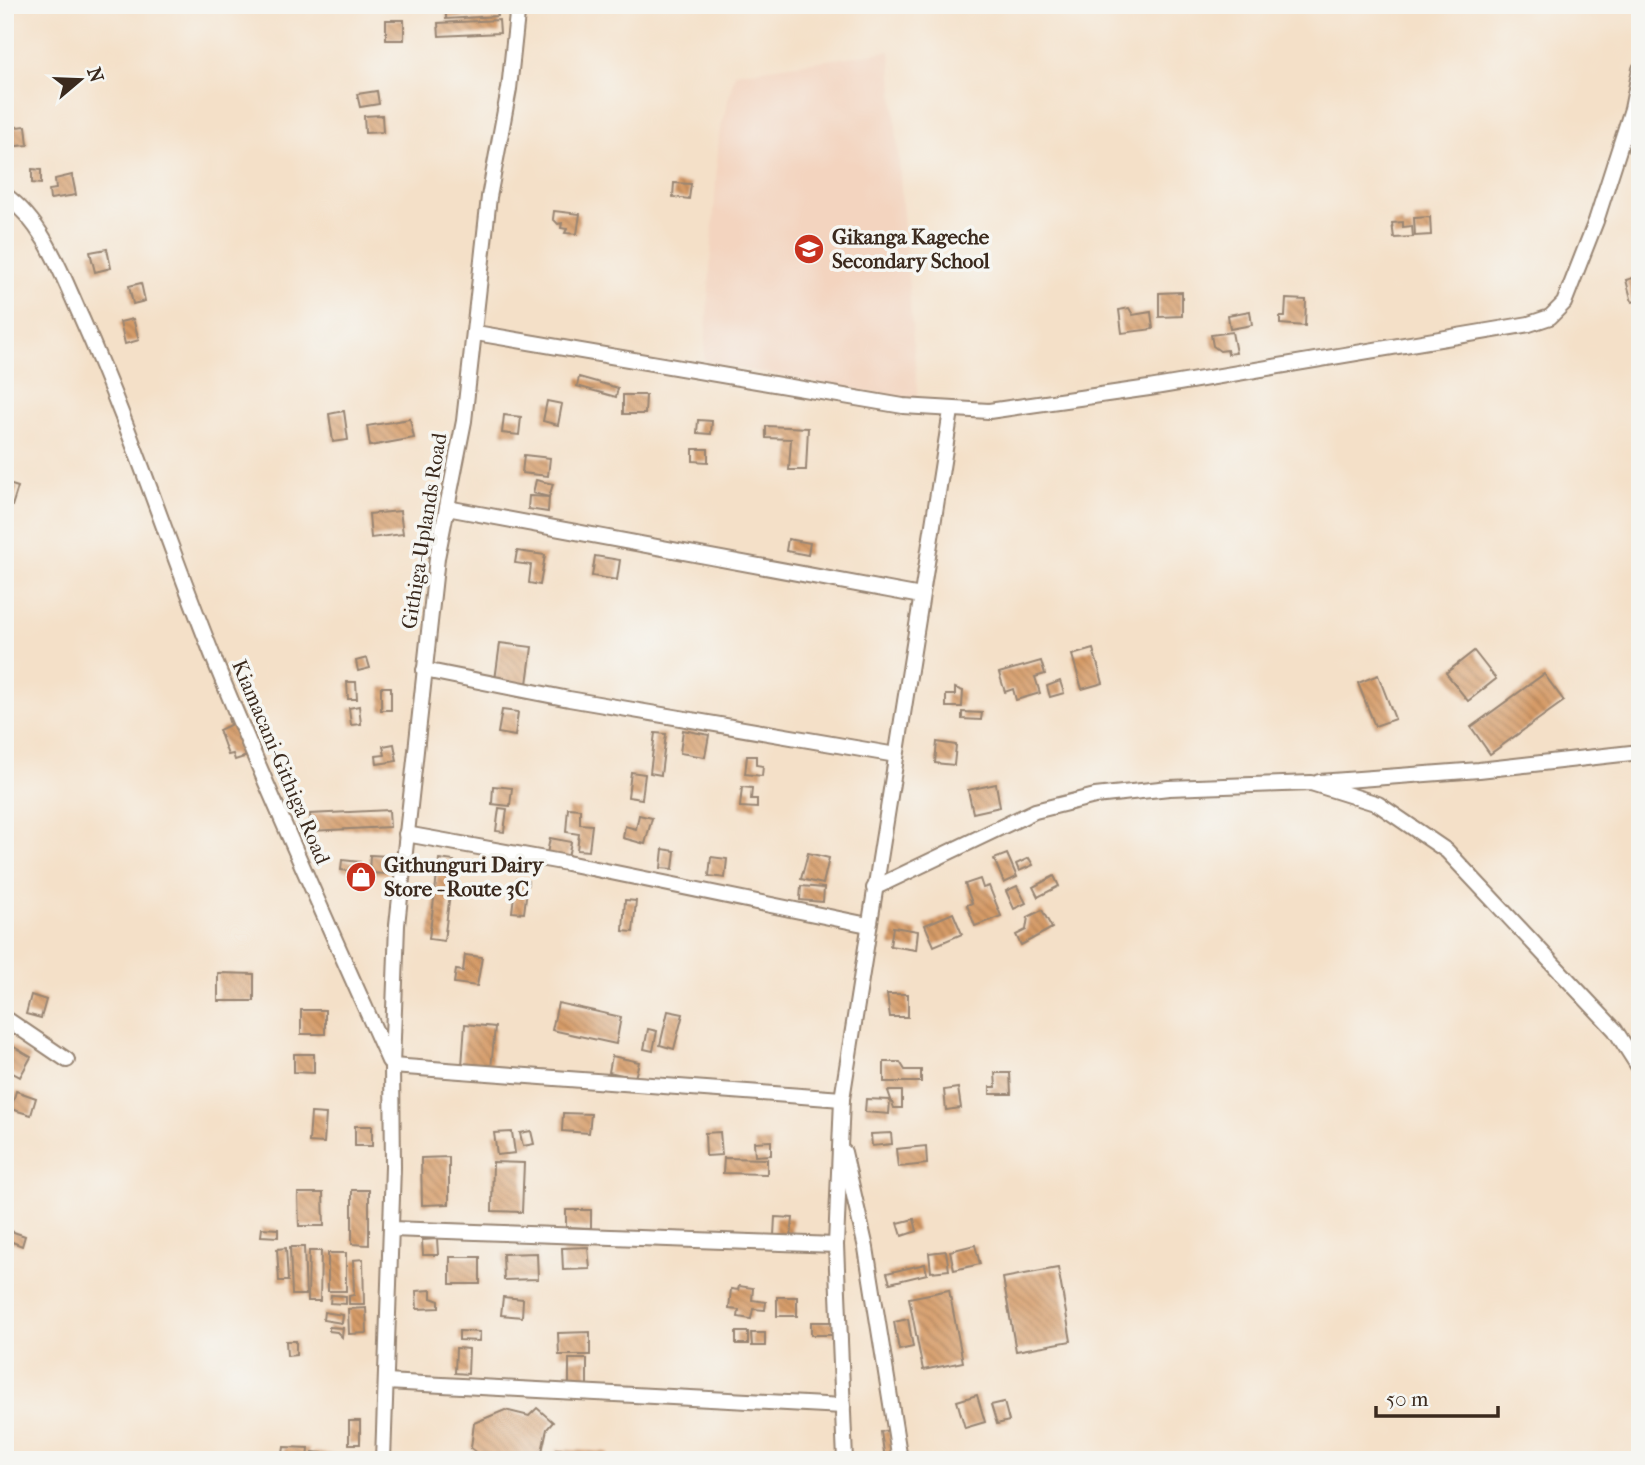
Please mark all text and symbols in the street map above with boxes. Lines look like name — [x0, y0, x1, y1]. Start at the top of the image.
north arrow — [46, 46, 116, 116]
text: N — [82, 64, 108, 86]
place label: Gikanga Kageche Secondary School — [832, 225, 990, 273]
school or university icon: Gikanga Kageche Secondary School — [792, 232, 826, 266]
street label: Githiga-Uplands Road — [397, 431, 451, 631]
street label: Kiamacani-Githiga Road — [227, 656, 335, 868]
place label: Githunguri Dairy Store - Route 3C — [384, 853, 545, 901]
shop icon: Githunguri Dairy Store - Route 3C — [344, 860, 378, 894]
scale bar — [1376, 1374, 1498, 1418]
text: 50 m — [1386, 1387, 1429, 1411]

